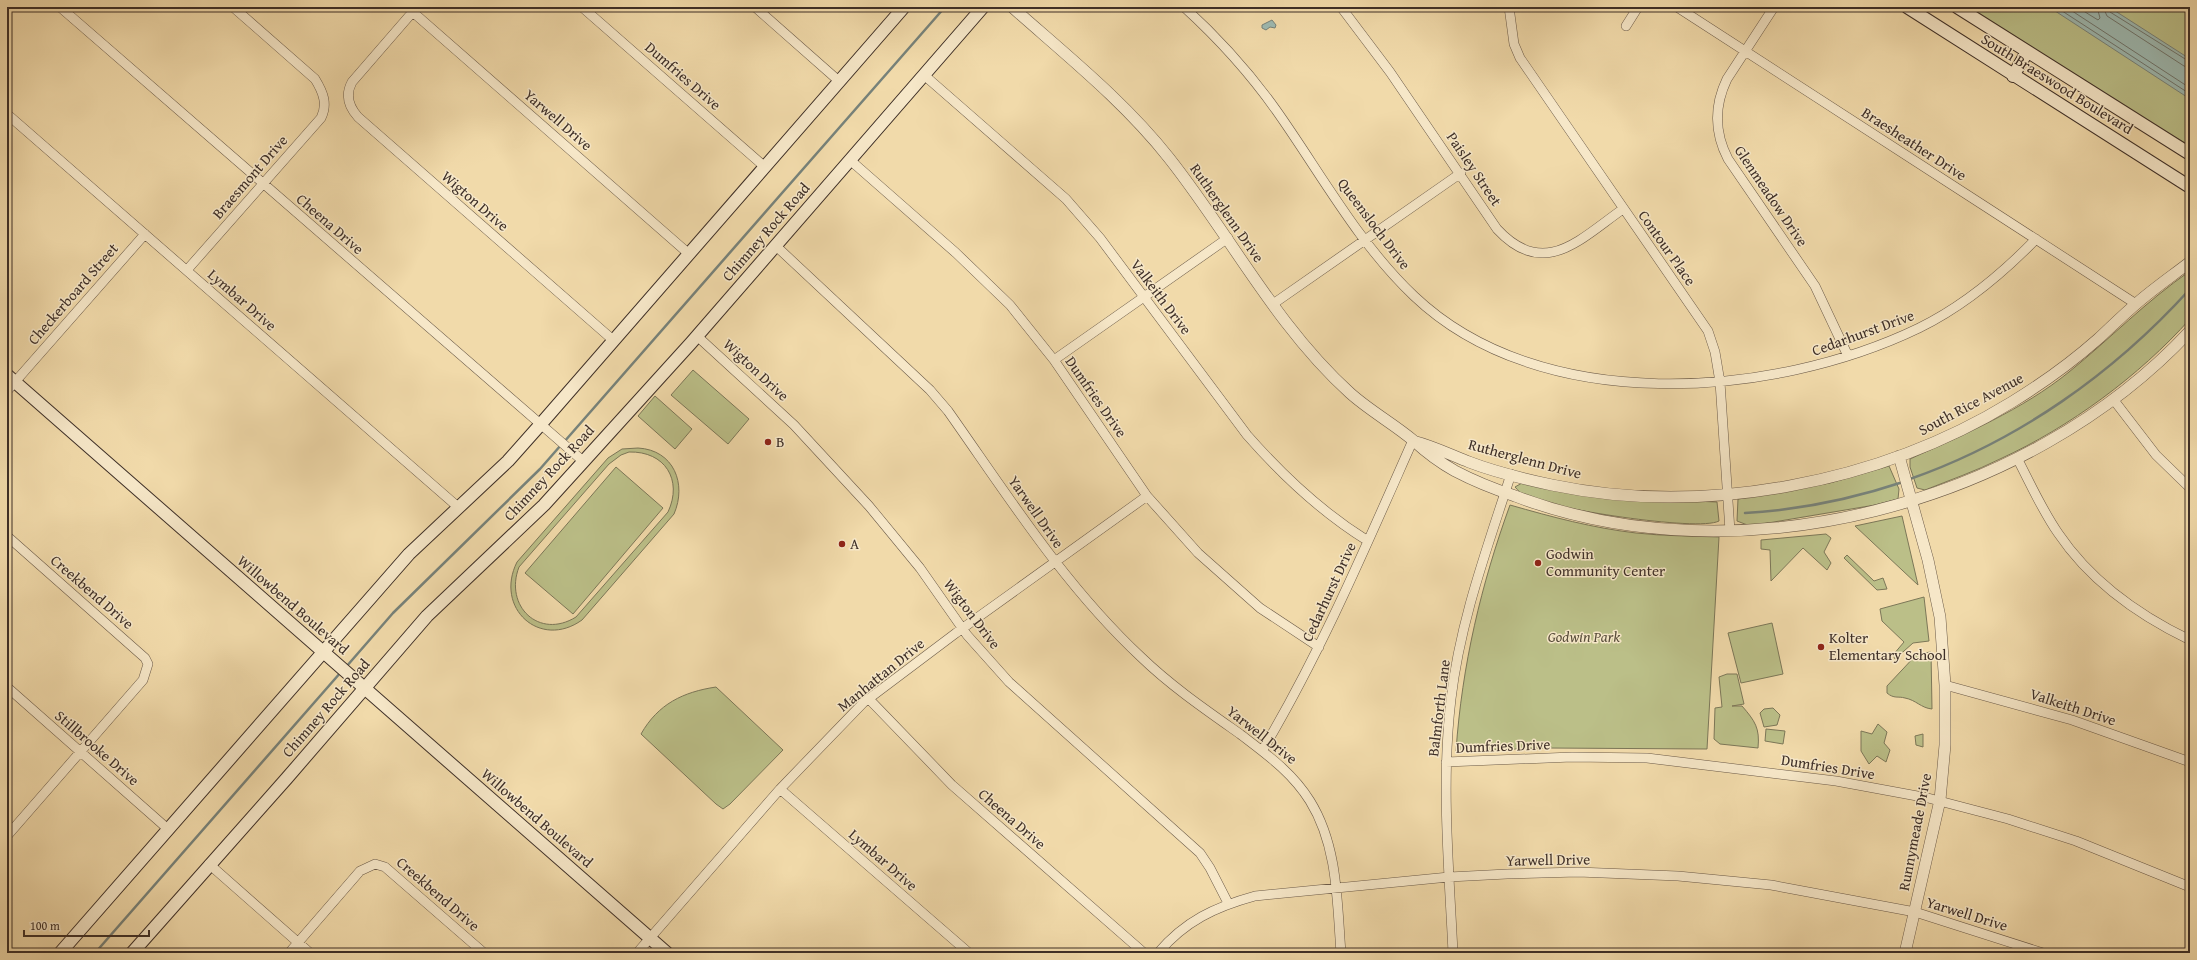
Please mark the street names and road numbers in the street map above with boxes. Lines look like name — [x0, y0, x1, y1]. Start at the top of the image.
street label: South Braeswood Boulevard — [1977, 28, 2137, 139]
street label: Dumfries Drive — [641, 37, 726, 115]
street label: Yarwell Drive — [520, 84, 597, 155]
street label: Braesheather Drive — [1858, 102, 1971, 185]
street label: Paisley Street — [1442, 127, 1507, 211]
street label: Braesmont Drive — [207, 130, 292, 223]
street label: Glenmeadow Drive — [1730, 141, 1813, 250]
street label: Rutherglenn Drive — [1185, 159, 1269, 266]
street label: Wigton Drive — [437, 166, 513, 236]
street label: Queensloch Drive — [1333, 174, 1416, 274]
street label: Chimney Rock Road — [717, 178, 814, 285]
street label: Cheena Drive — [292, 188, 369, 259]
street label: Contour Place — [1634, 206, 1701, 290]
street label: Checkerboard Street — [23, 238, 123, 349]
street label: Valkeith Drive — [1126, 255, 1197, 339]
street label: Lymbar Drive — [203, 264, 281, 335]
street label: Cedarhurst Drive — [1809, 304, 1917, 361]
street label: Wigton Drive — [719, 334, 794, 406]
street label: Dumfries Drive — [1061, 352, 1132, 441]
street label: South Rice Avenue — [1915, 367, 2027, 440]
street label: Chimney Rock Road — [499, 420, 599, 525]
street label: Rutherglenn Drive — [1466, 433, 1584, 484]
street label: Yarwell Drive — [1004, 471, 1069, 552]
street label: Cedarhurst Drive — [1296, 539, 1361, 645]
street label: Creekbend Drive — [46, 550, 138, 634]
street label: Willowbend Boulevard — [233, 550, 354, 659]
street label: Wigton Drive — [939, 574, 1006, 653]
street label: Manhattan Drive — [833, 633, 929, 716]
street label: Chimney Rock Road — [277, 654, 374, 761]
street label: Balmforth Lane — [1422, 658, 1455, 758]
street label: Valkeith Drive — [2027, 683, 2119, 730]
street label: Yarwell Drive — [1223, 700, 1302, 769]
street label: Stillbrooke Drive — [51, 705, 144, 790]
street label: Dumfries Drive — [1455, 733, 1551, 758]
street label: Dumfries Drive — [1780, 749, 1876, 784]
street label: Willowbend Boulevard — [477, 763, 598, 872]
street label: Runnymeade Drive — [1893, 771, 1936, 893]
street label: Cheena Drive — [974, 783, 1051, 854]
street label: Lymbar Drive — [844, 824, 922, 895]
street label: Yarwell Drive — [1506, 848, 1590, 871]
street label: Creekbend Drive — [392, 852, 484, 936]
street label: Yarwell Drive — [1924, 891, 2010, 936]

